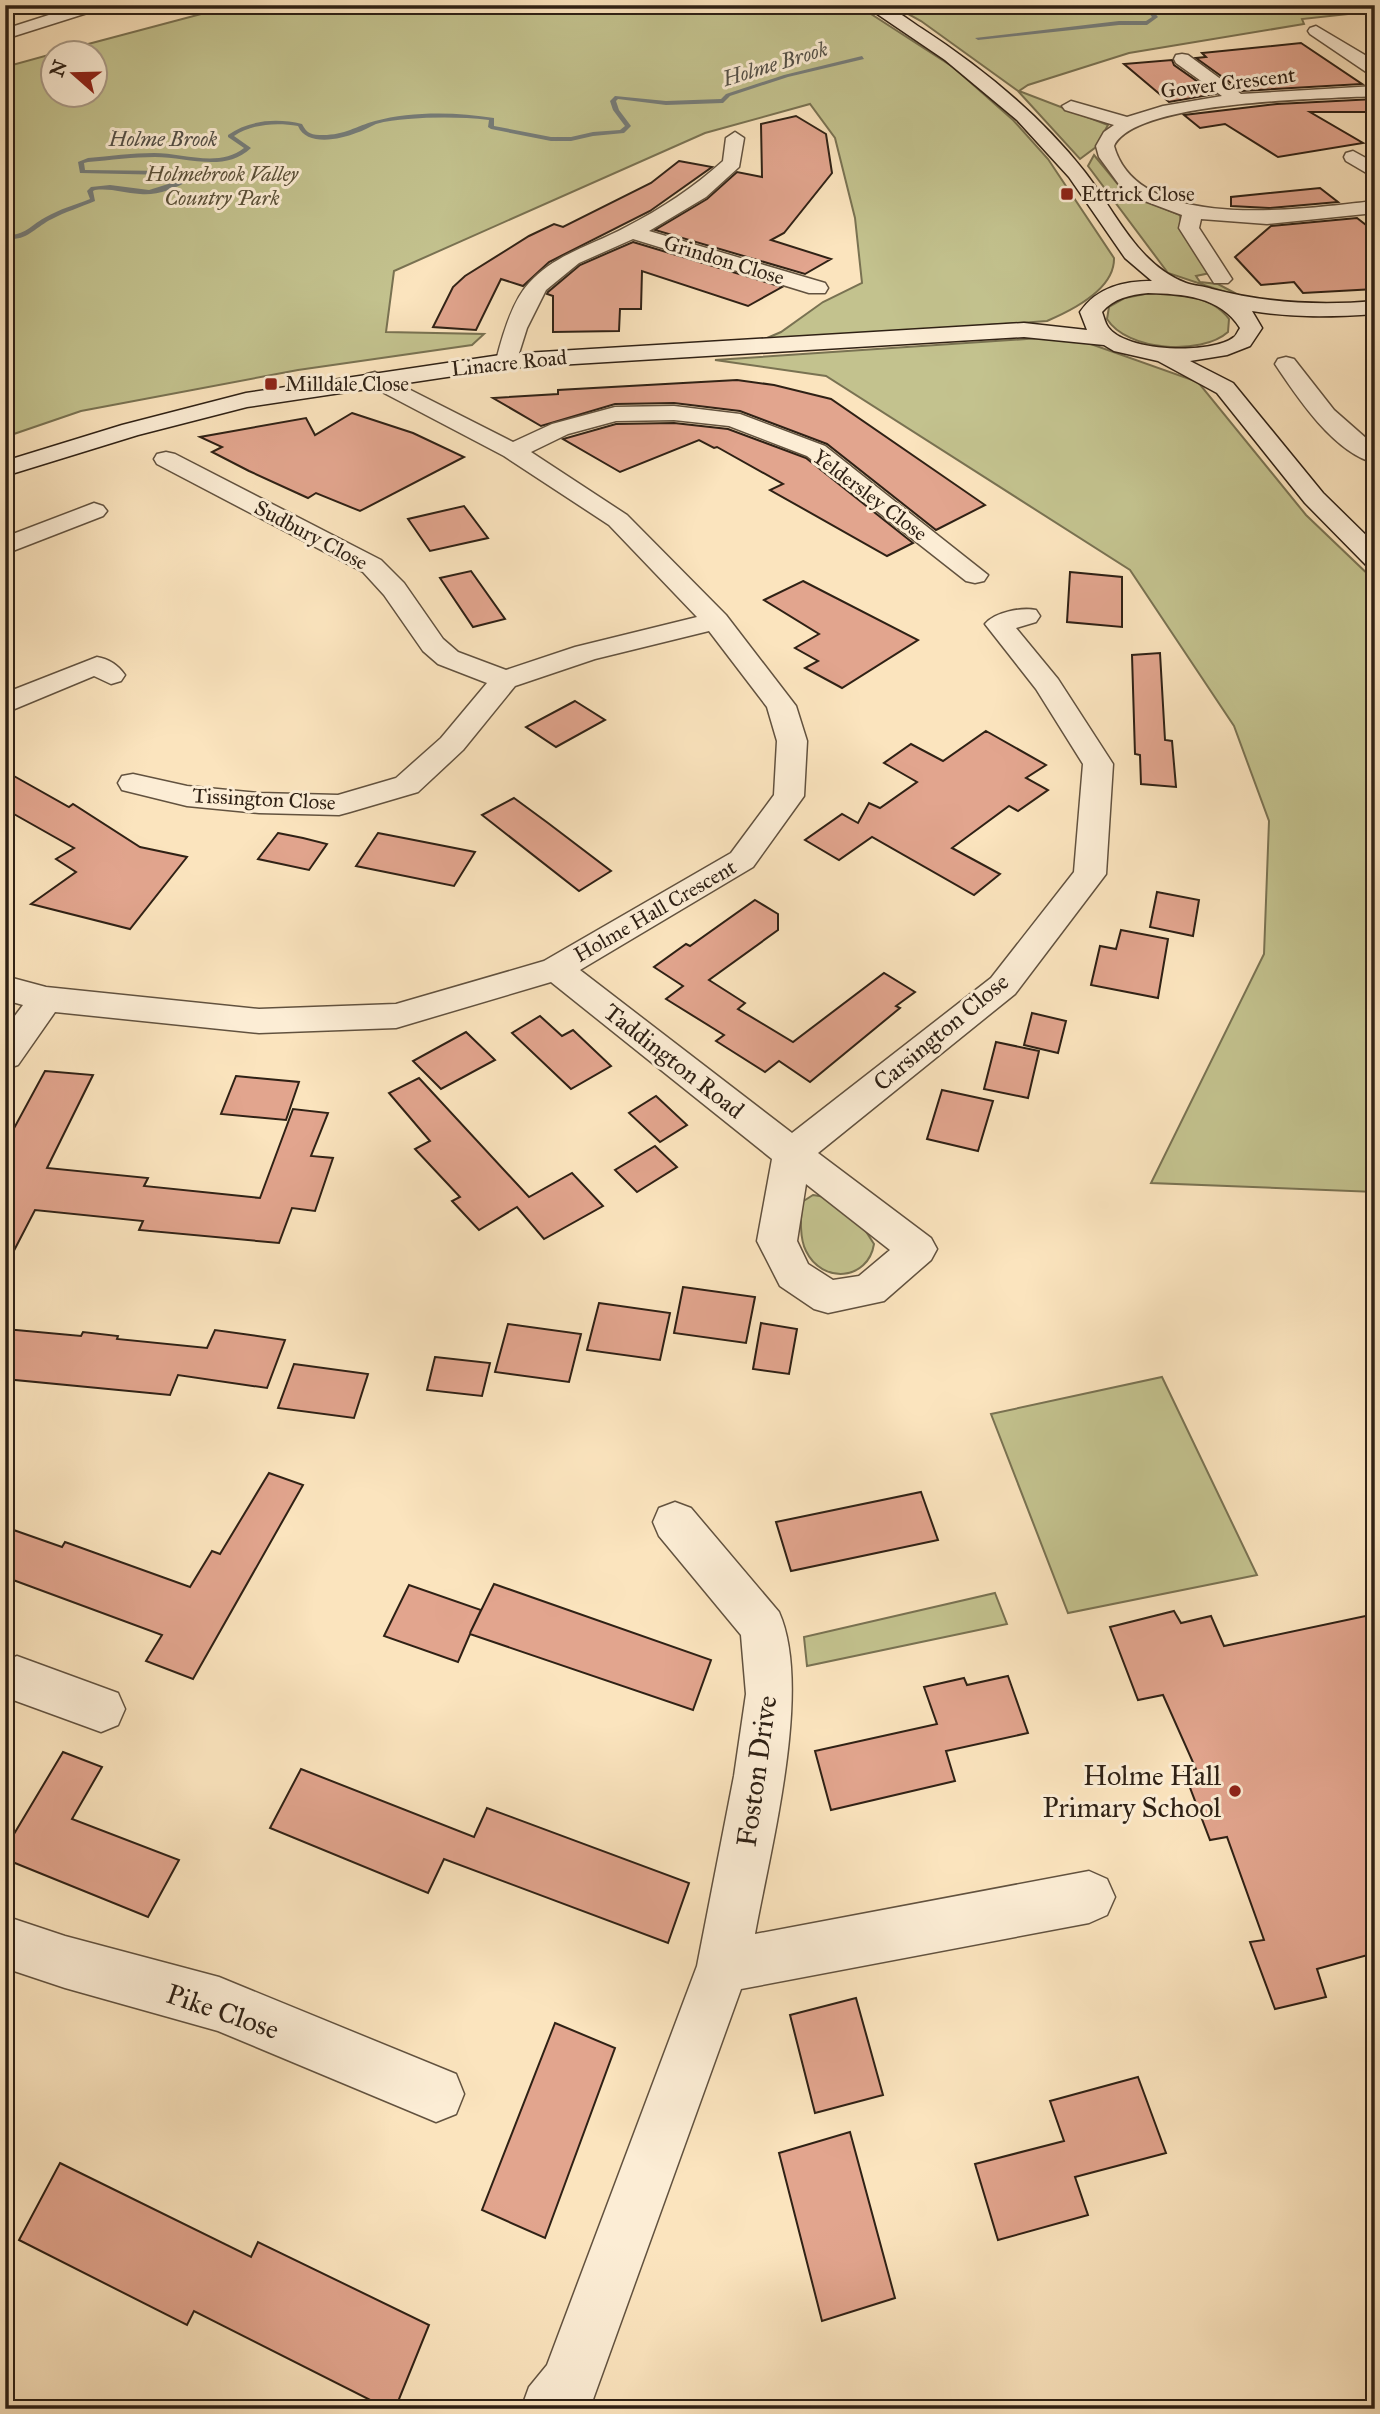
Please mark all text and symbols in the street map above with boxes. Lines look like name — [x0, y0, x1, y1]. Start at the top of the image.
water label: Holme Brook — [718, 35, 831, 93]
north arrow — [38, 38, 108, 108]
text: N — [45, 57, 72, 80]
street label: Gower Crescent — [1159, 62, 1297, 104]
water label: Holme Brook — [108, 126, 218, 152]
park label: Holmebrook Valley Country Park — [145, 161, 299, 211]
place label: Ettrick Close — [1081, 181, 1195, 207]
marker: Ettrick Close — [1059, 186, 1075, 202]
street label: Grindon Close — [661, 229, 788, 291]
street label: Linacre Road — [450, 344, 569, 382]
place label: Milldale Close — [285, 371, 409, 397]
marker: Milldale Close — [263, 376, 279, 392]
street label: Yeldersley Close — [808, 443, 933, 547]
street label: Sudbury Close — [250, 494, 372, 576]
street label: Tissington Close — [192, 782, 337, 816]
street label: Holme Hall Crescent — [569, 854, 741, 968]
street label: Carsington Close — [867, 967, 1015, 1097]
street label: Taddington Road — [598, 997, 750, 1125]
street label: Foston Drive — [729, 1693, 784, 1849]
place label: Holme Hall Primary School — [1042, 1758, 1221, 1825]
marker: Holme Hall Primary School — [1227, 1783, 1243, 1799]
street label: Pike Close — [162, 1976, 284, 2047]

